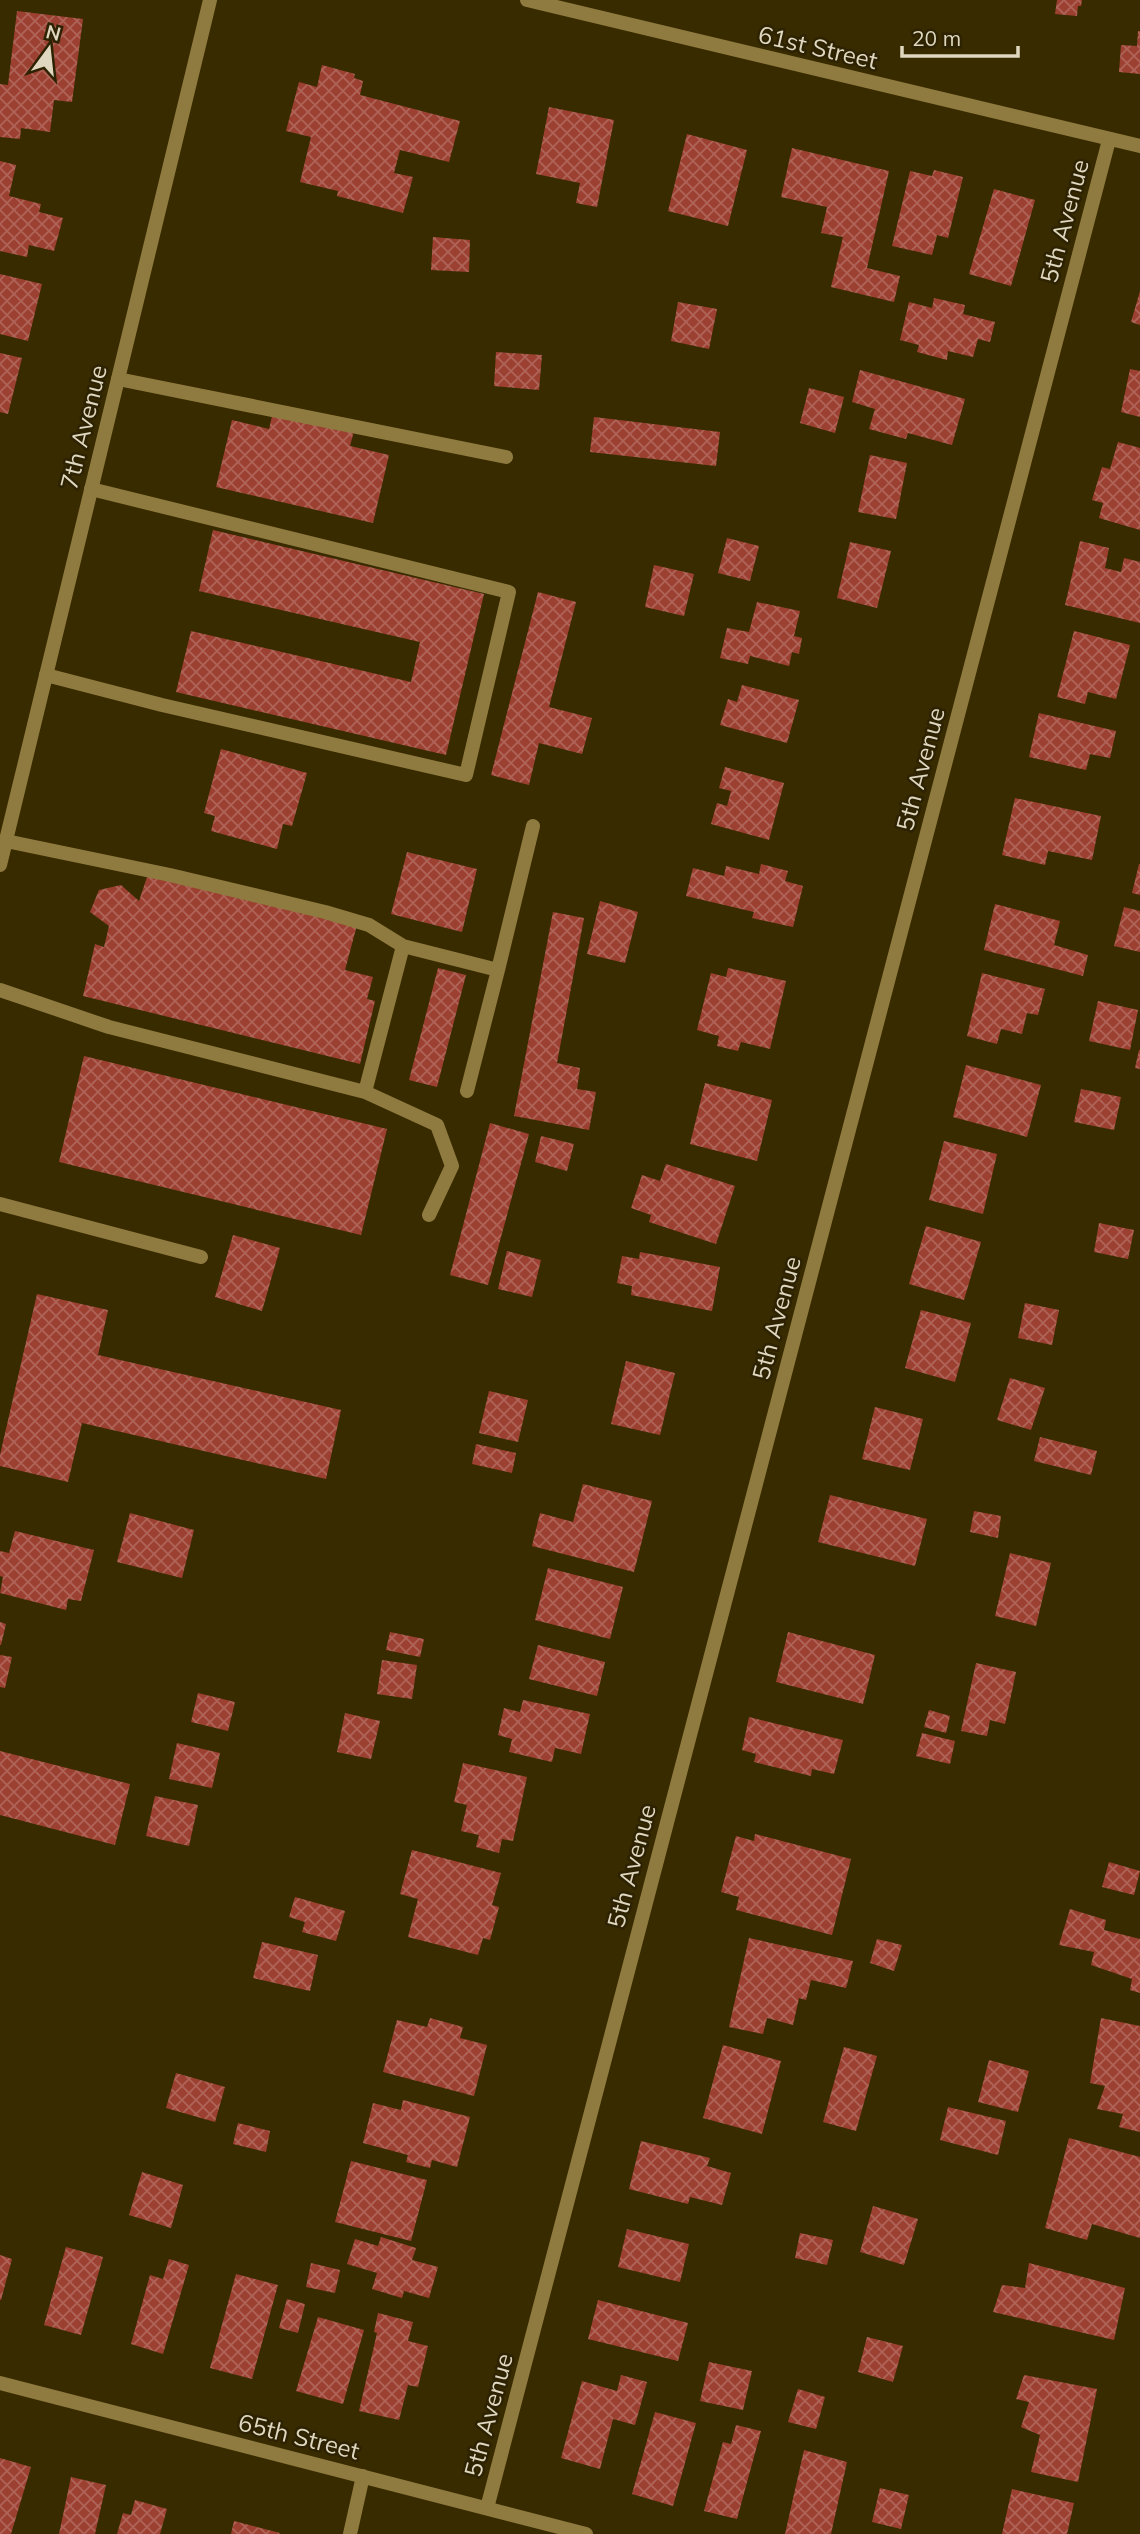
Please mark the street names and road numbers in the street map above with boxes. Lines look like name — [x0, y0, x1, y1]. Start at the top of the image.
street label: 61st Street — [755, 19, 881, 75]
street label: 5th Avenue — [1033, 156, 1095, 286]
street label: 7th Avenue — [53, 362, 113, 492]
street label: 5th Avenue — [889, 704, 951, 834]
street label: 5th Avenue — [745, 1253, 807, 1383]
street label: 5th Avenue — [600, 1801, 662, 1931]
street label: 5th Avenue — [457, 2350, 519, 2480]
street label: 65th Street — [235, 2406, 363, 2466]

